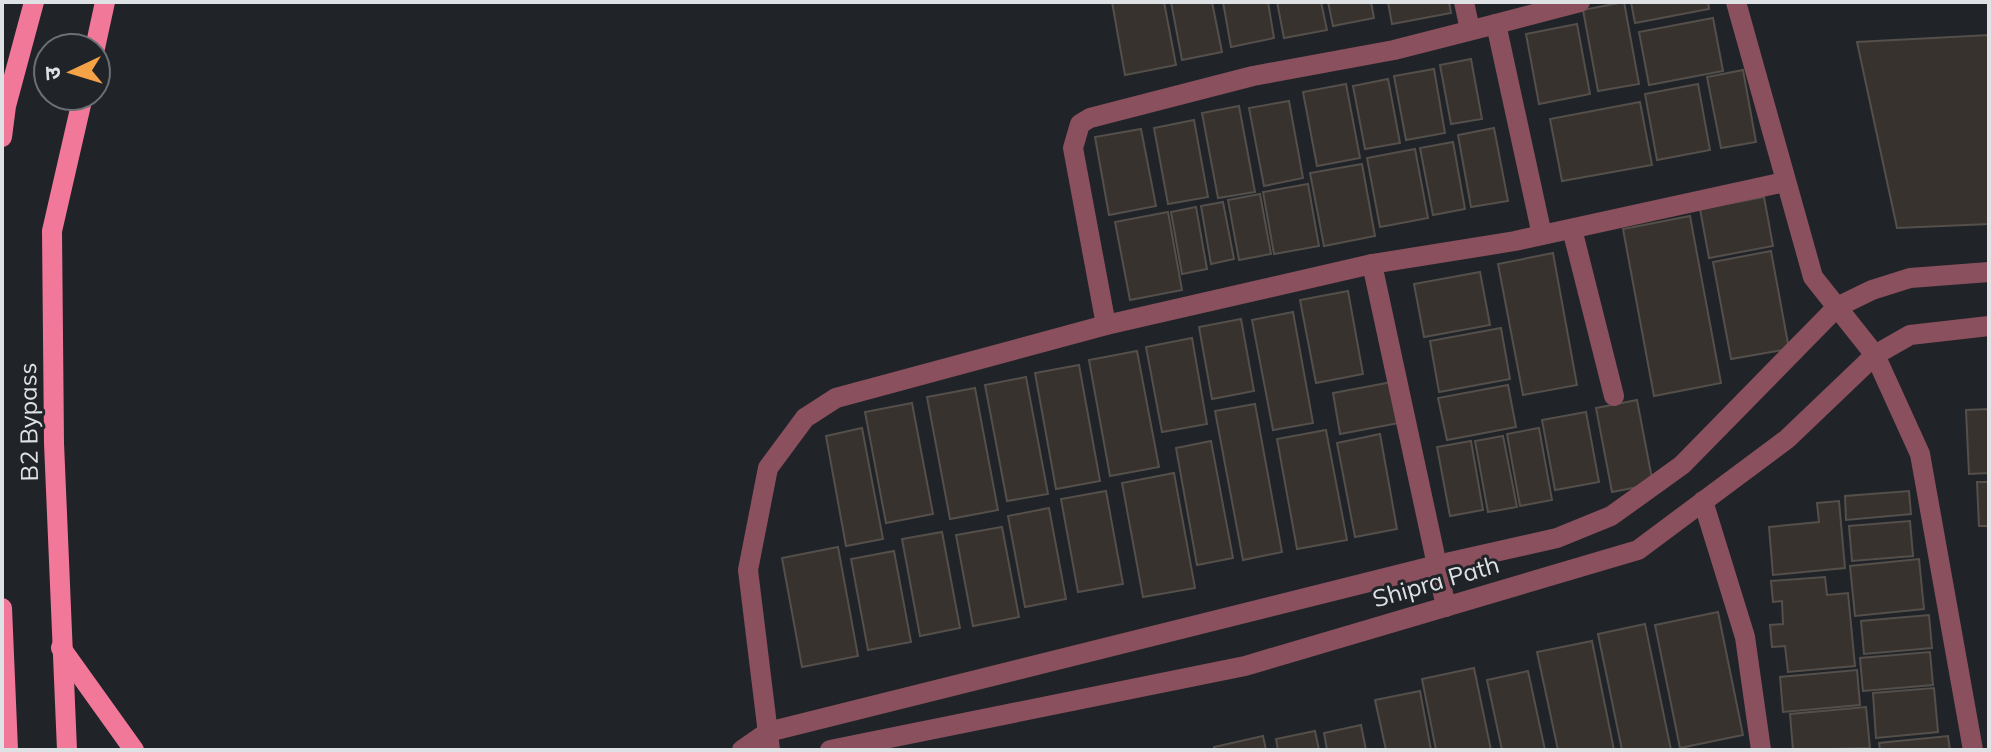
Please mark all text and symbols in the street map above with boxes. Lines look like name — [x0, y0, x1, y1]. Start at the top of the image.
north arrow — [32, 32, 112, 112]
text: उ — [38, 65, 66, 81]
street label: B2 Bypass — [12, 362, 44, 482]
street label: Shipra Path — [1369, 549, 1502, 613]

